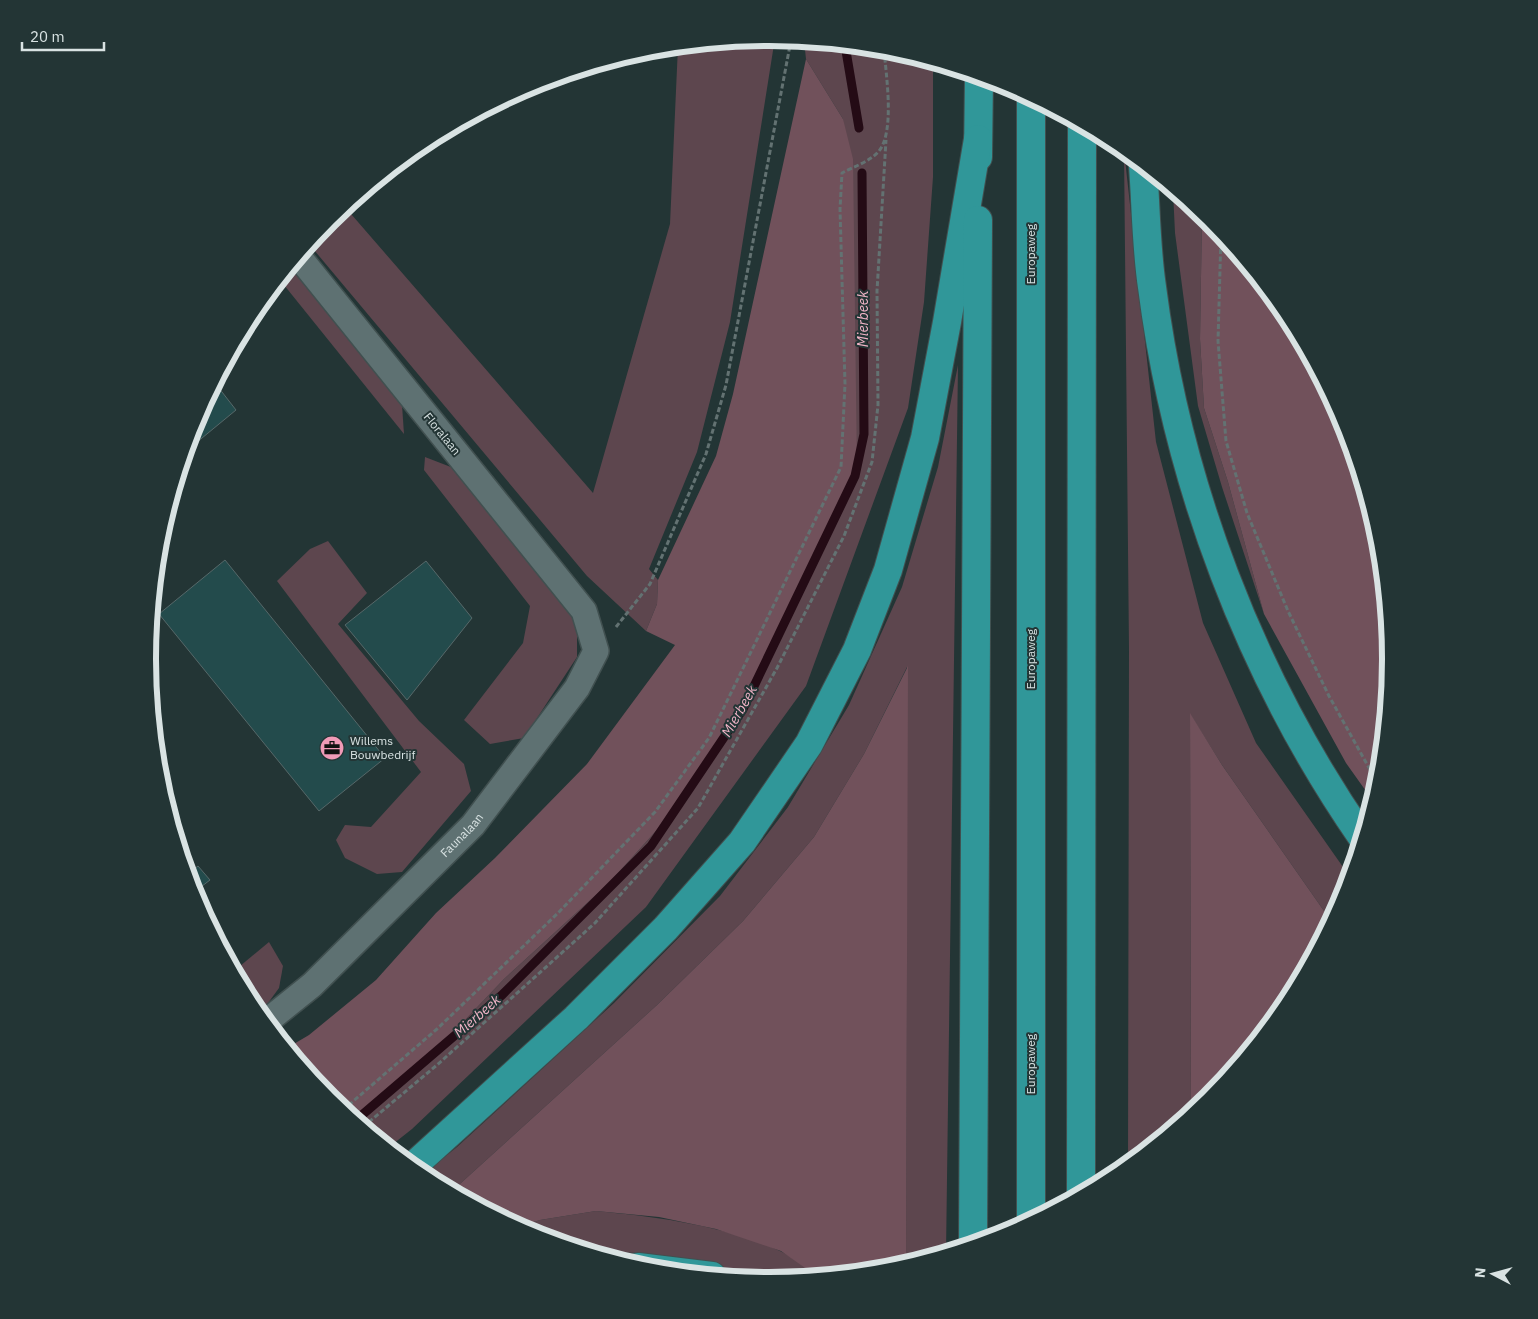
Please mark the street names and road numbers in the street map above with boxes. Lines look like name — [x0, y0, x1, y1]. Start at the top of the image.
street label: Europaweg — [1023, 223, 1038, 284]
street label: Floralaan — [421, 409, 464, 458]
street label: Europaweg — [1023, 628, 1038, 689]
street label: Faunalaan — [437, 810, 486, 860]
street label: Europaweg — [1023, 1033, 1038, 1094]

